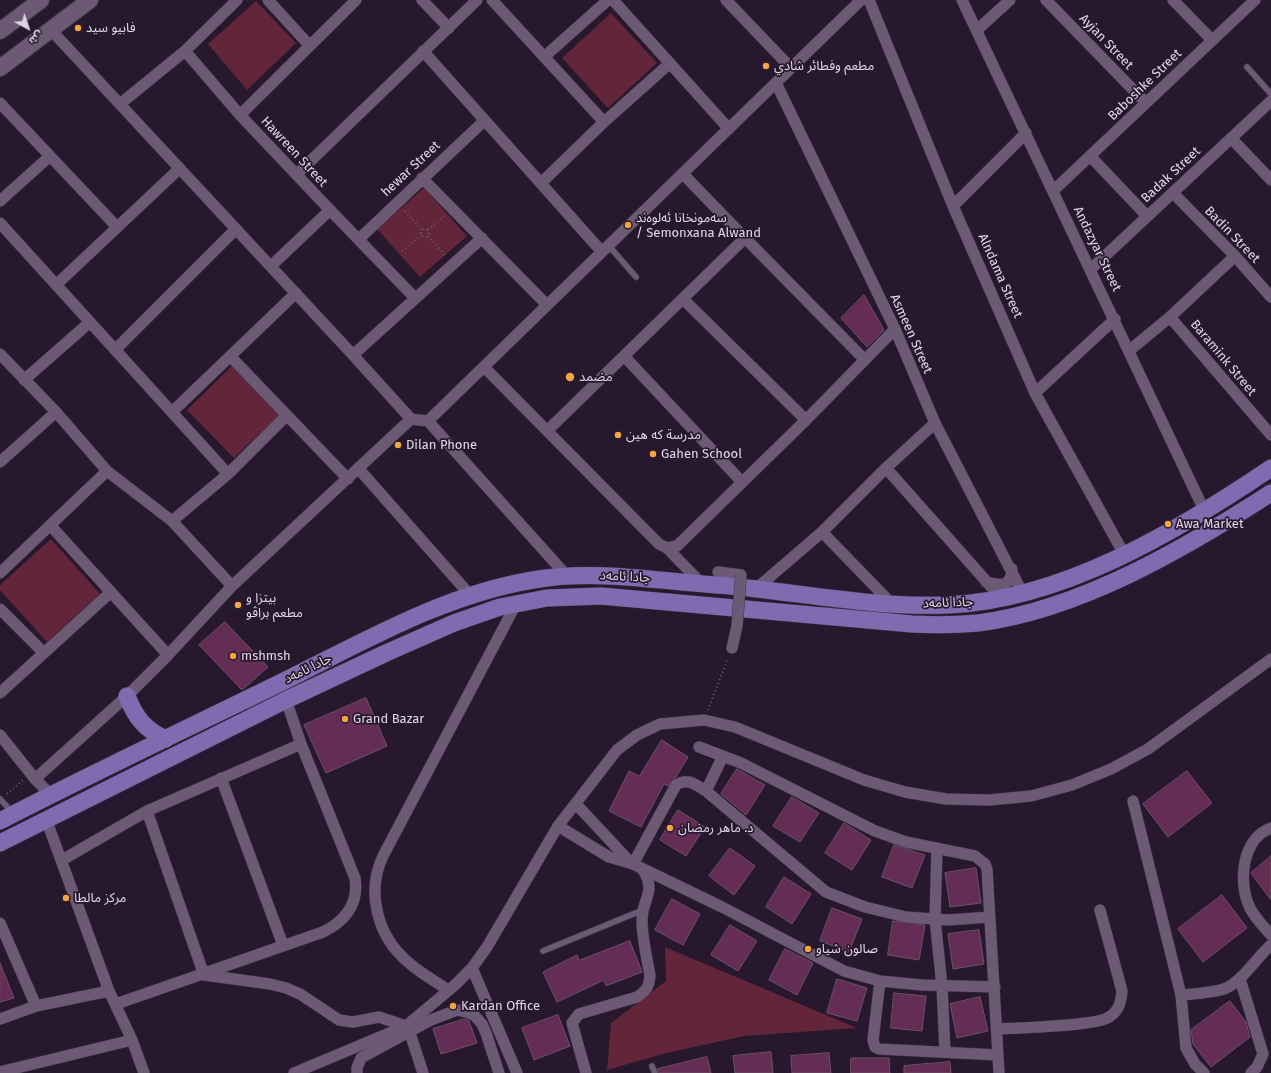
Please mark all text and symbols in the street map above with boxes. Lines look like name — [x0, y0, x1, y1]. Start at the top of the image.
north arrow — [8, 8, 48, 48]
street label: Ayjan Street — [1076, 11, 1136, 73]
place label: فابيو سيد — [86, 20, 135, 36]
marker: فابيو سيد — [73, 23, 83, 33]
text: ش — [26, 28, 46, 47]
street label: Baboshke Street — [1105, 46, 1185, 124]
place label: مطعم وفطائر شادي — [774, 58, 874, 74]
marker: مطعم وفطائر شادي — [761, 61, 771, 71]
street label: Hawreen Street — [258, 114, 330, 190]
street label: hewar Street — [378, 138, 444, 200]
street label: Badak Street — [1138, 144, 1204, 206]
street label: Badin Street — [1201, 203, 1263, 267]
street label: Andazyar Street — [1070, 204, 1124, 294]
place label: سەمونخانا ئەلوەند / Semonxana Alwand — [636, 210, 761, 241]
marker: سەمونخانا ئەلوەند / Semonxana Alwand — [623, 220, 633, 230]
street label: Alndama Street — [974, 231, 1026, 321]
street label: Asmeen Street — [887, 292, 935, 376]
street label: Baramink Street — [1187, 317, 1259, 399]
place label: مضمد — [579, 369, 613, 385]
marker: مضمد — [564, 371, 576, 383]
place label: مدرسة كه هين — [626, 427, 701, 443]
marker: مدرسة كه هين — [613, 430, 623, 440]
place label: Dilan Phone — [406, 437, 477, 453]
marker: Dilan Phone — [393, 440, 403, 450]
place label: Gahen School — [661, 446, 742, 462]
marker: Gahen School — [648, 449, 658, 459]
place label: Awa Market — [1176, 516, 1244, 532]
marker: Awa Market — [1163, 519, 1173, 529]
street label: جادا ئامەد — [599, 568, 651, 586]
place label: بيتزا و مطعم براڤو — [246, 590, 303, 621]
street label: جادا ئامەد — [922, 594, 974, 612]
marker: بيتزا و مطعم براڤو — [233, 600, 243, 610]
place label: mshmsh — [241, 648, 291, 664]
marker: mshmsh — [228, 651, 238, 661]
street label: جادا ئامەد — [282, 651, 334, 687]
place label: Grand Bazar — [353, 711, 424, 727]
marker: Grand Bazar — [340, 714, 350, 724]
place label: د. ماهر رمضان — [678, 820, 754, 836]
marker: د. ماهر رمضان — [665, 823, 675, 833]
place label: مركز مالطا — [74, 890, 126, 906]
marker: مركز مالطا — [61, 893, 71, 903]
place label: صالون شياو — [816, 941, 878, 957]
marker: صالون شياو — [803, 944, 813, 954]
place label: Kardan Office — [461, 998, 540, 1014]
marker: Kardan Office — [448, 1001, 458, 1011]

